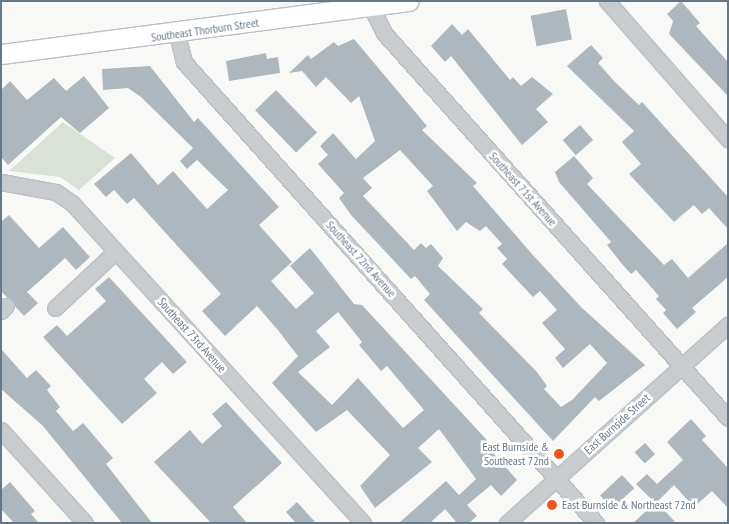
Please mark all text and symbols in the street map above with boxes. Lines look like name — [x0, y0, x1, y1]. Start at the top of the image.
street label: Southeast Thorburn Street — [150, 15, 260, 45]
street label: Southeast 71st Avenue — [486, 149, 560, 229]
street label: Southeast 72nd Avenue — [323, 218, 399, 300]
street label: Southeast 73rd Avenue — [155, 295, 229, 375]
street label: East Burnside Street — [581, 391, 653, 457]
place label: East Burnside & Southeast 72nd — [483, 440, 549, 468]
marker: East Burnside & Southeast 72nd — [553, 448, 565, 460]
place label: East Burnside & Northeast 72nd — [562, 498, 696, 512]
marker: East Burnside & Northeast 72nd — [546, 499, 558, 511]

